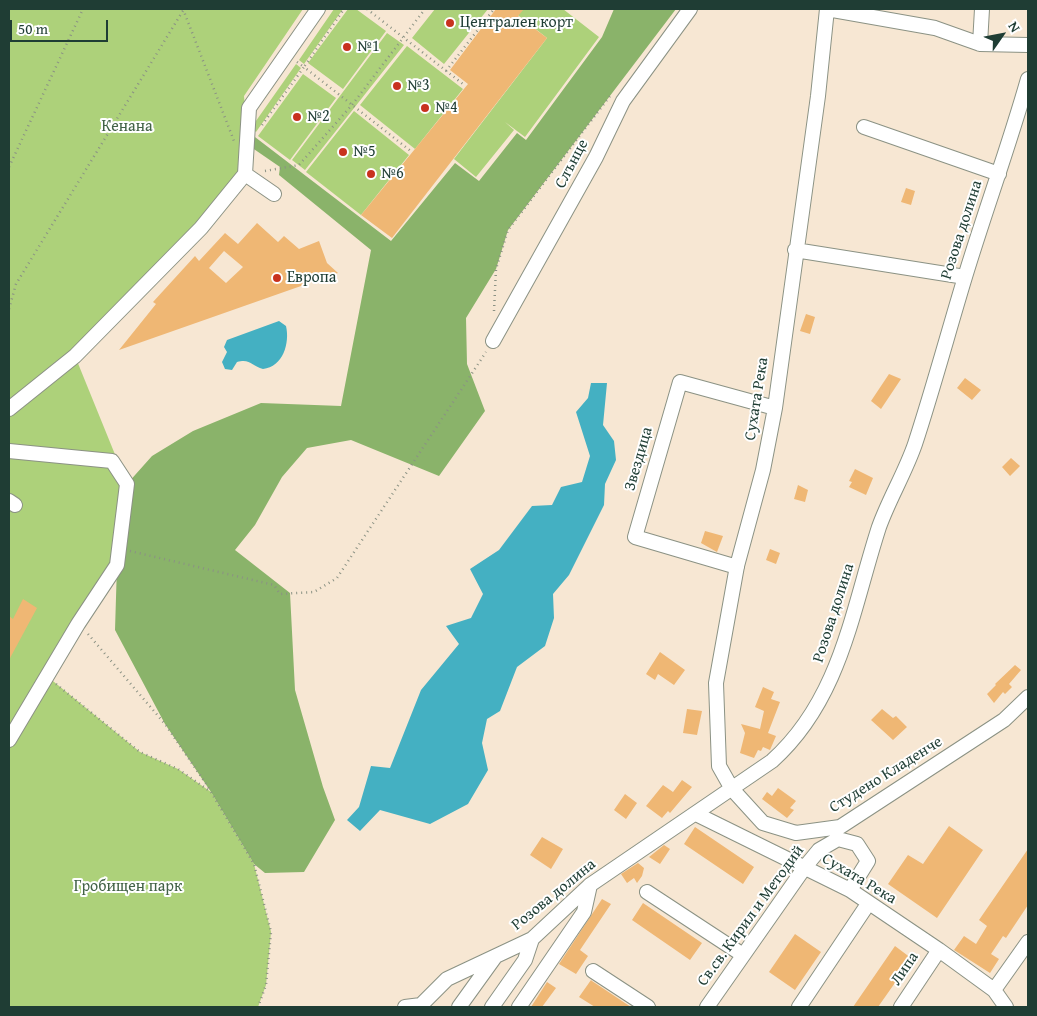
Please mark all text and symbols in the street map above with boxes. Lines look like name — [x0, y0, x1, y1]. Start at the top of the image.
scale bar — [12, 10, 110, 42]
north arrow — [977, 10, 1027, 60]
place label: Централен корт — [460, 13, 573, 33]
marker: Централен корт — [444, 17, 456, 29]
text: N — [1004, 17, 1026, 36]
text: 50 m — [18, 18, 48, 39]
place label: №1 — [357, 37, 380, 57]
marker: №1 — [341, 41, 353, 53]
place label: №3 — [407, 76, 430, 96]
marker: №3 — [391, 80, 403, 92]
place label: №4 — [435, 98, 458, 118]
marker: №4 — [419, 102, 431, 114]
place label: №2 — [307, 107, 330, 127]
marker: №2 — [291, 111, 303, 123]
park label: Кенана — [101, 117, 153, 137]
street label: Слънце — [551, 136, 593, 192]
place label: №5 — [353, 142, 376, 162]
marker: №5 — [337, 146, 349, 158]
place label: №6 — [381, 164, 404, 184]
marker: №6 — [365, 168, 377, 180]
street label: Розова долина — [937, 178, 987, 282]
place label: Европа — [287, 268, 336, 288]
marker: Европа — [271, 272, 283, 284]
street label: Сухата Река — [741, 356, 773, 442]
street label: Звездица — [621, 425, 657, 493]
street label: Розова долина — [809, 561, 859, 665]
street label: Студено Кладенче — [826, 733, 946, 817]
street label: Св.св. Кирил и Методий — [693, 842, 809, 990]
street label: Сухата Река — [818, 849, 900, 909]
street label: Розова долина — [508, 855, 600, 935]
park label: Гробищен парк — [74, 877, 182, 897]
street label: Липа — [887, 949, 923, 989]

